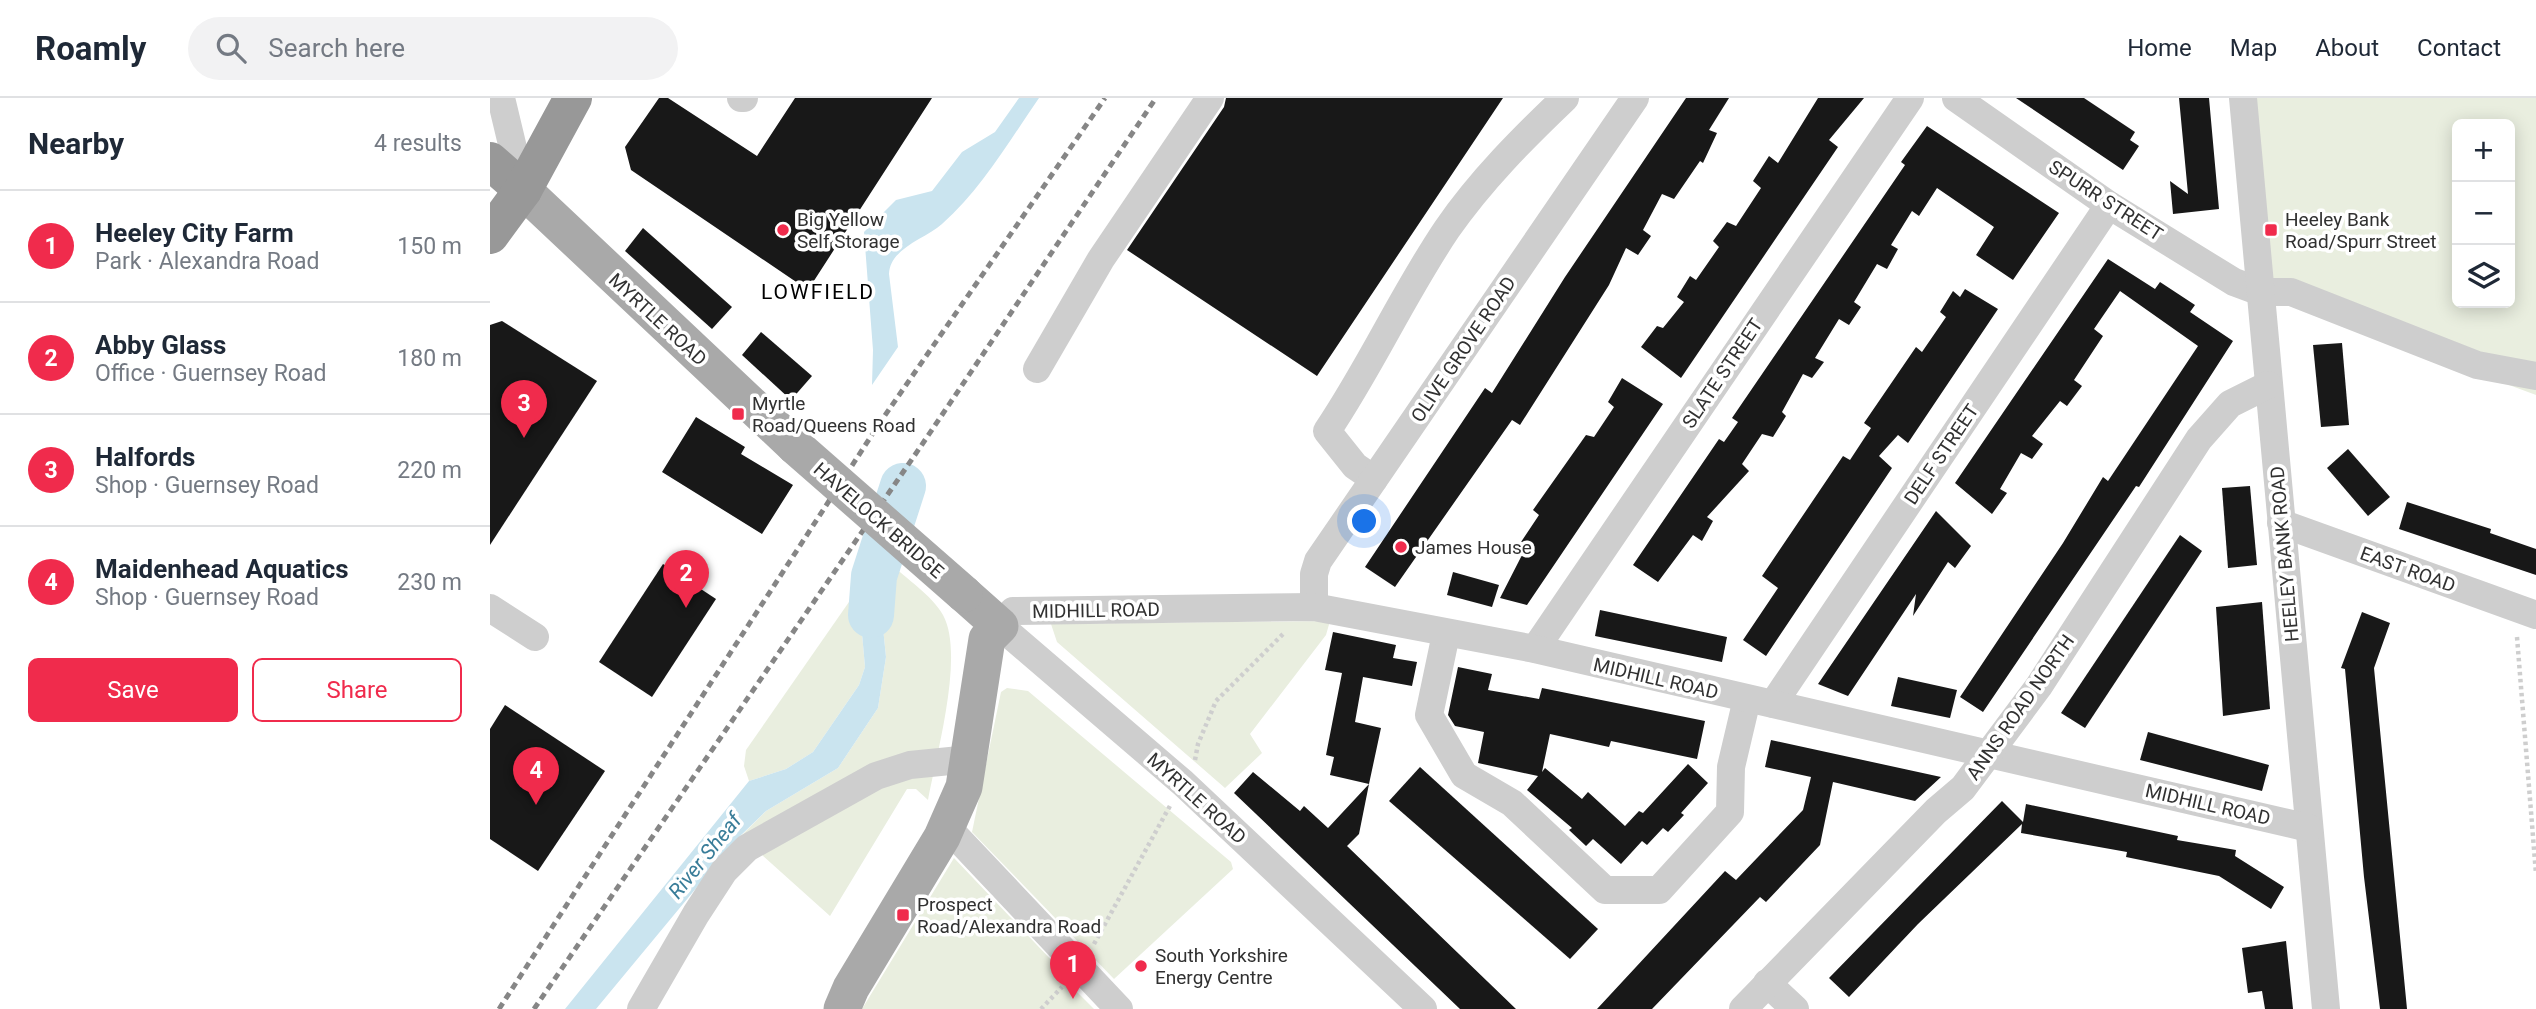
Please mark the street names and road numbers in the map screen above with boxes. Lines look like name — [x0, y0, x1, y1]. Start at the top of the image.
street label: SPURR STREET — [2044, 155, 2167, 246]
street label: MYRTLE ROAD — [604, 268, 711, 370]
street label: OLIVE GROVE ROAD — [1406, 272, 1521, 426]
street label: SLATE STREET — [1677, 314, 1768, 432]
street label: DELF STREET — [1899, 400, 1983, 509]
street label: HAVELOCK BRIDGE — [809, 458, 949, 583]
street label: HEELEY BANK ROAD — [2265, 465, 2304, 643]
street label: EAST ROAD — [2357, 542, 2459, 597]
street label: MIDHILL ROAD — [1032, 598, 1160, 623]
street label: ANNS ROAD NORTH — [1962, 630, 2079, 784]
street label: MIDHILL ROAD — [1591, 653, 1721, 704]
street label: MYRTLE ROAD — [1142, 748, 1251, 849]
street label: MIDHILL ROAD — [2143, 779, 2273, 830]

